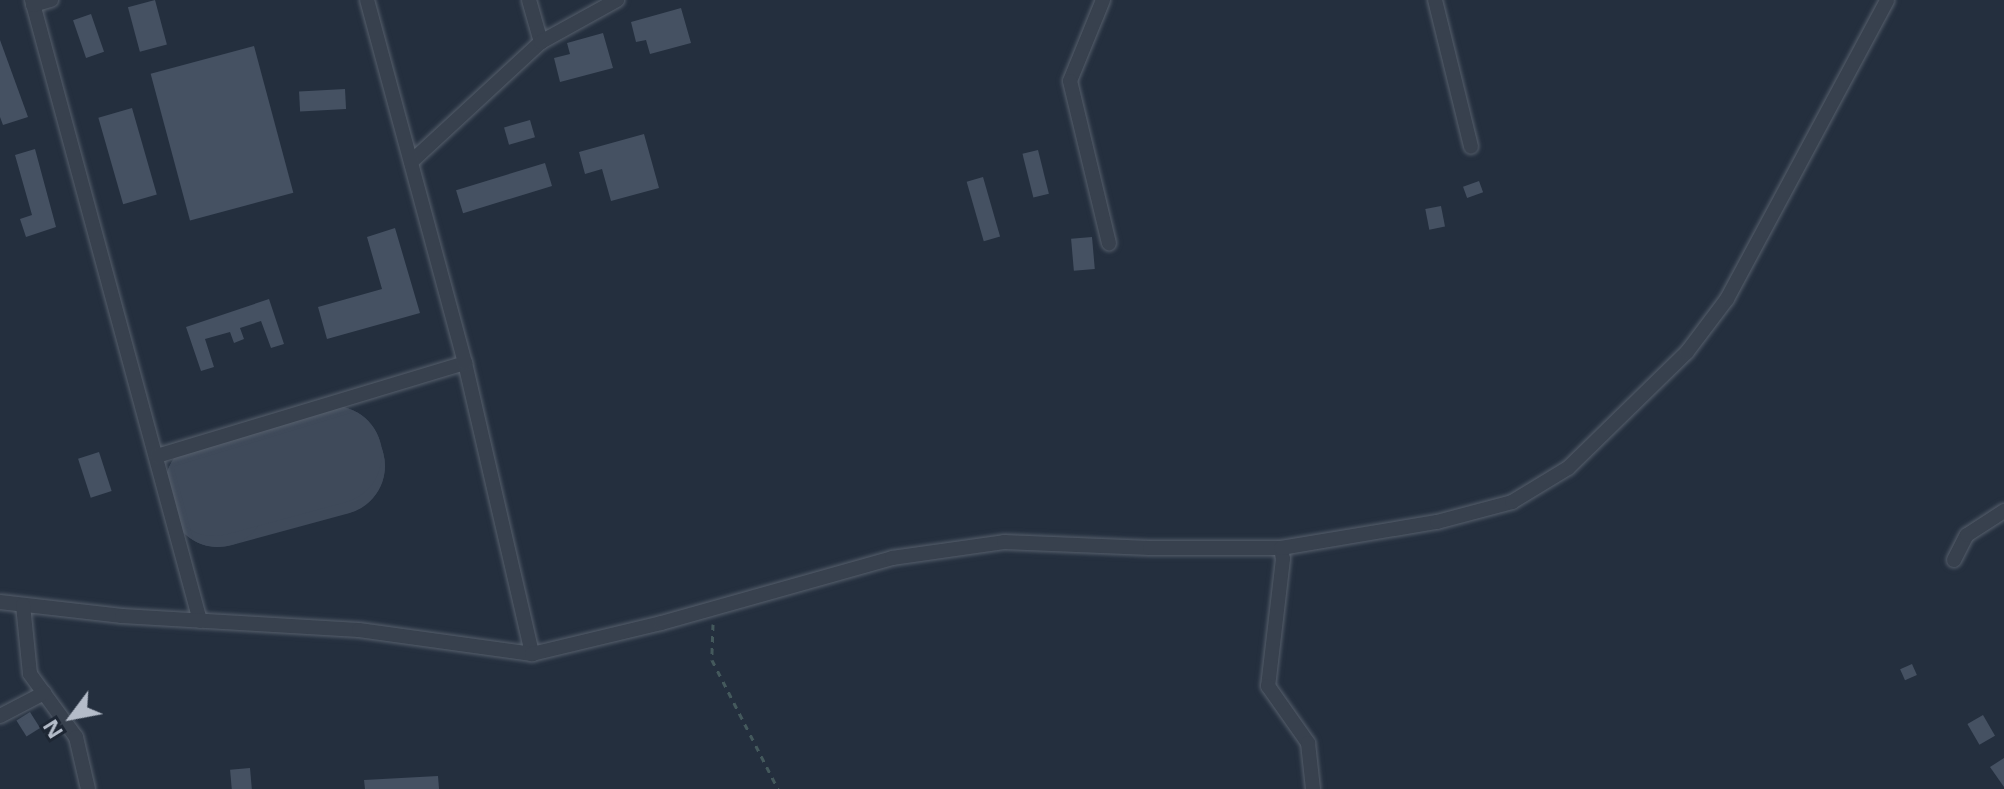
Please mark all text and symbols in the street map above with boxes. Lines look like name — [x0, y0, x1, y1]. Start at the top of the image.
north arrow — [32, 677, 112, 757]
text: N — [34, 714, 69, 745]

